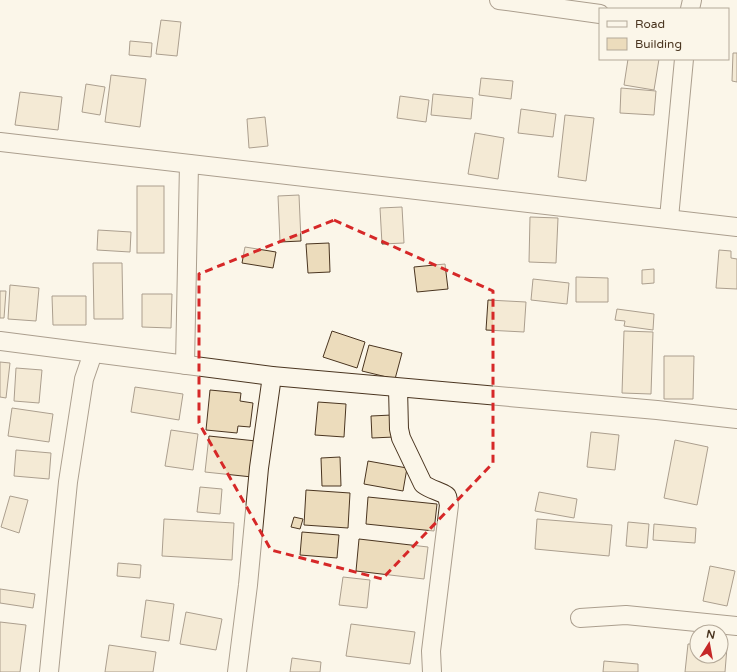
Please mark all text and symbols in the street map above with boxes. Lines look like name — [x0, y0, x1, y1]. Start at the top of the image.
legend — [599, 8, 729, 60]
text: Road — [635, 17, 665, 31]
text: Building — [635, 37, 682, 51]
north arrow — [689, 624, 729, 664]
text: N — [705, 627, 716, 642]

